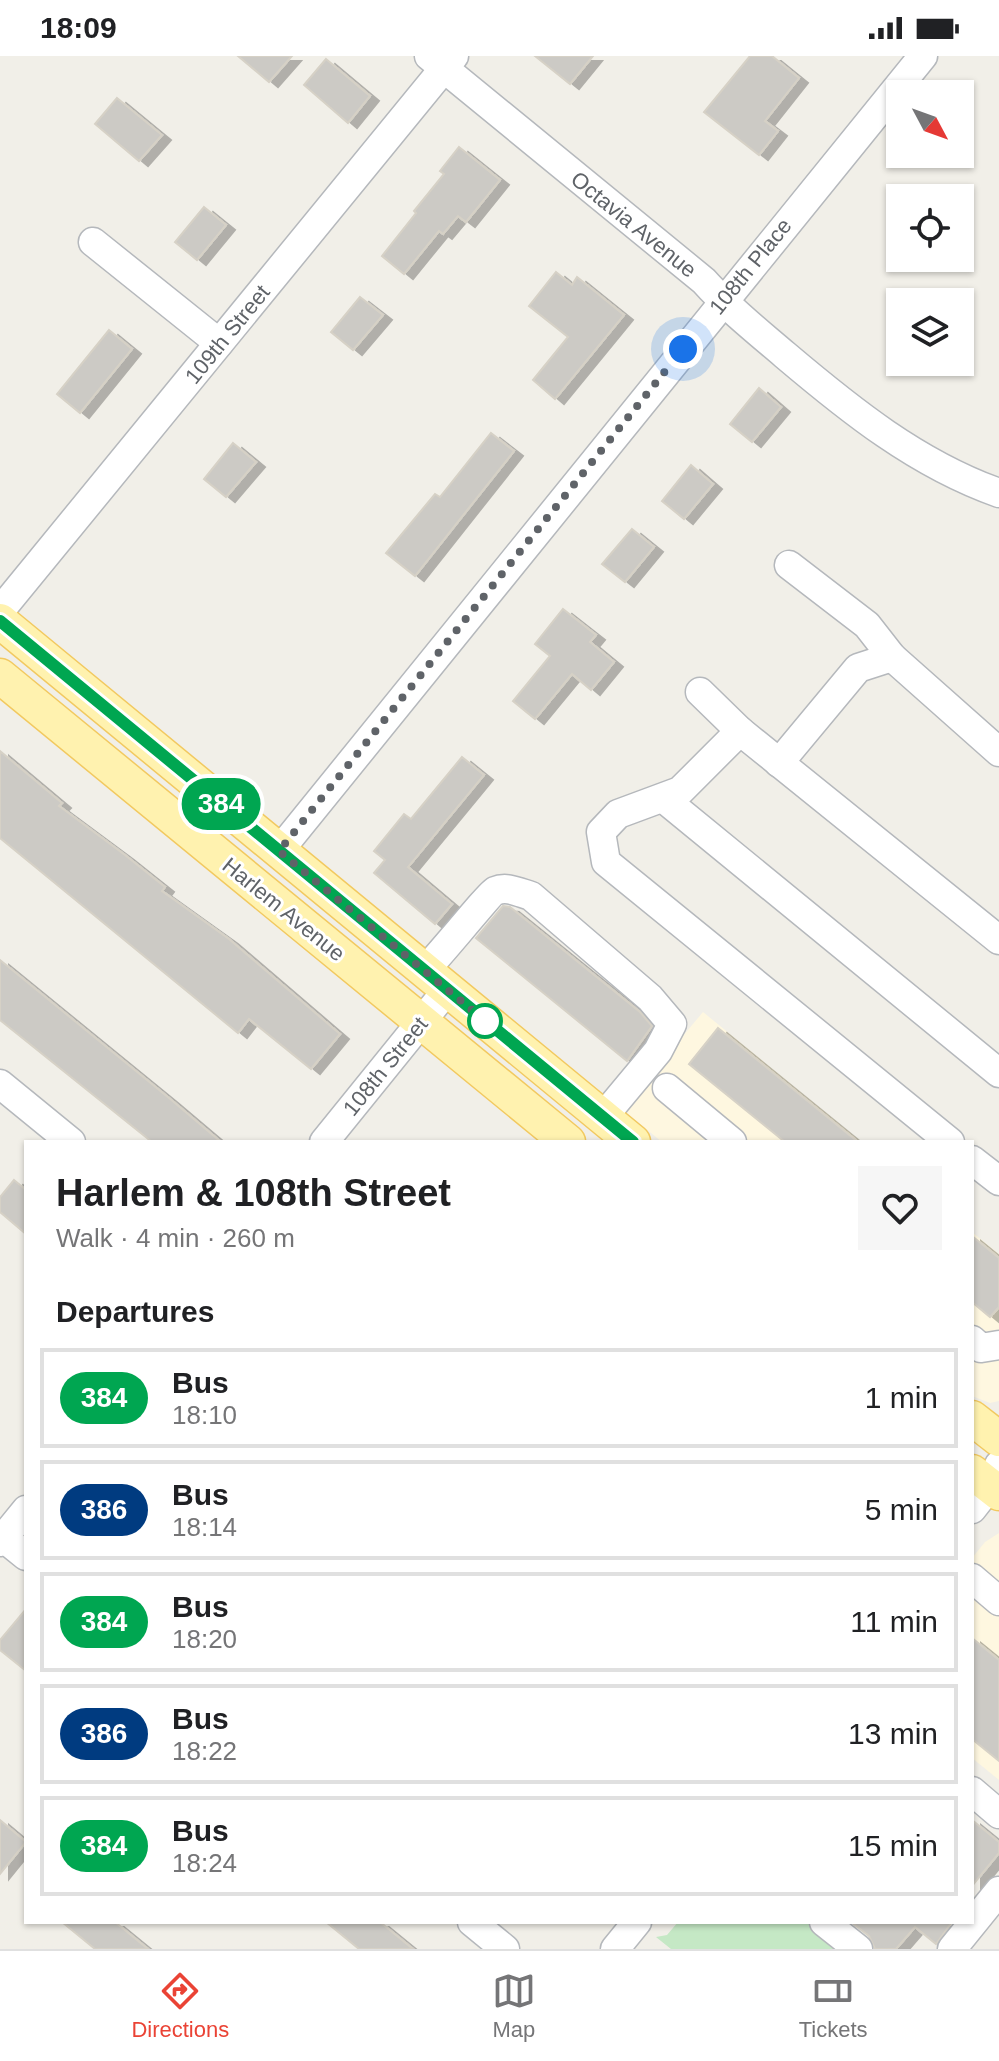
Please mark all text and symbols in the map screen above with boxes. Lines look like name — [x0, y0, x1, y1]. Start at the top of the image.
text: 18:09 — [40, 11, 117, 44]
north arrow — [886, 80, 974, 168]
map controls — [886, 80, 974, 376]
street label: Octavia Avenue — [566, 166, 701, 282]
button: locate — [886, 184, 974, 272]
street label: 108th Place — [704, 213, 797, 319]
street label: 109th Street — [180, 280, 275, 389]
button: layers — [886, 288, 974, 376]
your location — [663, 329, 703, 369]
line badge: 384 — [175, 778, 267, 830]
text: 384 — [198, 788, 244, 819]
street label: Harlem Avenue — [218, 852, 350, 966]
unlabelled marker — [468, 1004, 502, 1038]
street label: 108th Street — [338, 1012, 433, 1121]
button: heart — [858, 1166, 942, 1250]
text: Harlem & 108th Street — [56, 1172, 451, 1214]
text: Walk · 4 min · 260 m — [56, 1223, 295, 1253]
text: Departures — [56, 1295, 214, 1328]
text: Bus — [172, 1366, 229, 1399]
text: 1 min — [865, 1381, 938, 1414]
text: 384 — [81, 1382, 127, 1413]
text: 18:10 — [172, 1400, 237, 1430]
text: Bus — [172, 1478, 229, 1511]
text: 5 min — [865, 1493, 938, 1526]
text: 386 — [81, 1494, 127, 1525]
text: 18:14 — [172, 1512, 237, 1542]
text: Bus — [172, 1590, 229, 1623]
text: 11 min — [850, 1605, 938, 1638]
text: 384 — [81, 1606, 127, 1637]
text: 18:20 — [172, 1624, 237, 1654]
text: Bus — [172, 1702, 229, 1735]
text: 13 min — [848, 1717, 938, 1750]
text: 386 — [81, 1718, 127, 1749]
text: 18:22 — [172, 1736, 237, 1766]
text: Bus — [172, 1814, 229, 1847]
text: 15 min — [848, 1829, 938, 1862]
text: 384 — [81, 1830, 127, 1861]
text: 18:24 — [172, 1848, 237, 1878]
tab: Directions — [131, 1969, 229, 2043]
tab: Map — [492, 1969, 536, 2043]
tab: Tickets — [799, 1969, 868, 2043]

